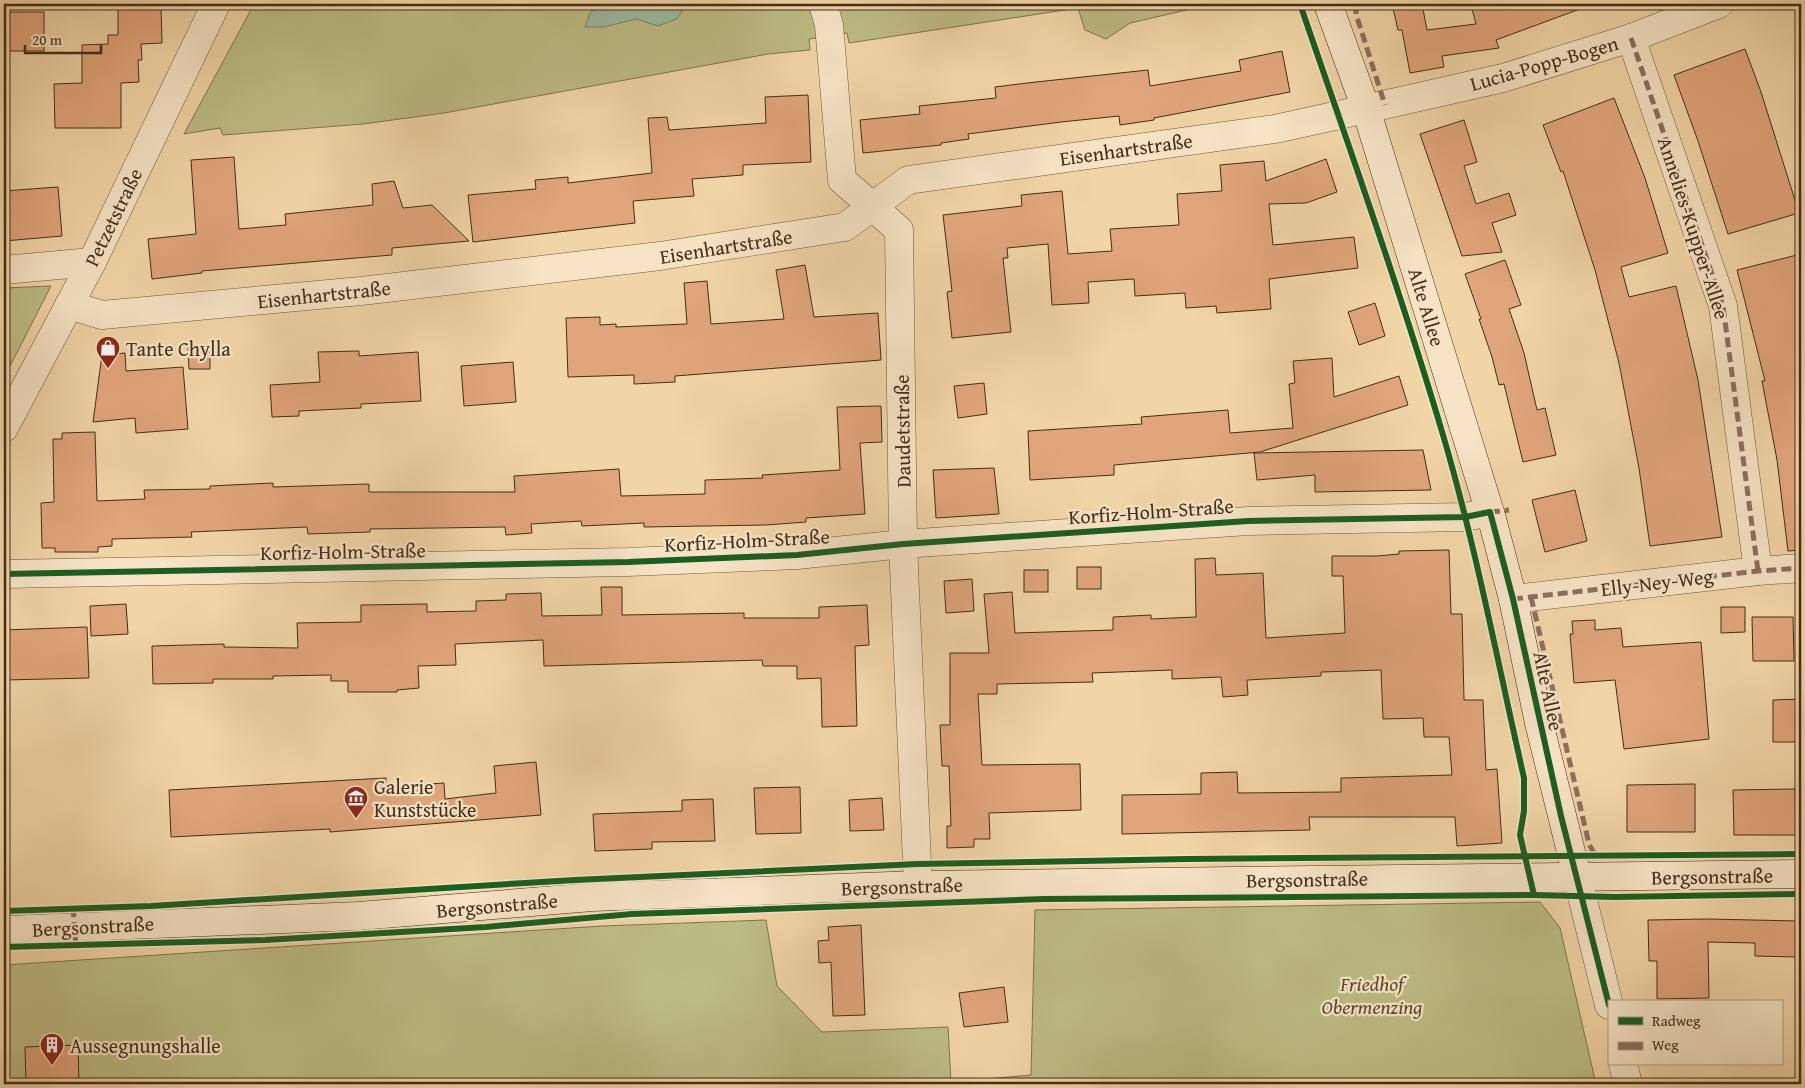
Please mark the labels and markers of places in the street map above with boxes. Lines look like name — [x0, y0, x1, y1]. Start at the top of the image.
place label: Tante Chylla — [126, 334, 231, 363]
shop icon: Tante Chylla — [95, 335, 121, 369]
place label: Galerie Kunststücke — [374, 772, 476, 824]
museum icon: Galerie Kunststücke — [343, 785, 369, 819]
place label: Aussegnungshalle — [70, 1031, 221, 1060]
building icon: Aussegnungshalle — [39, 1032, 65, 1066]

